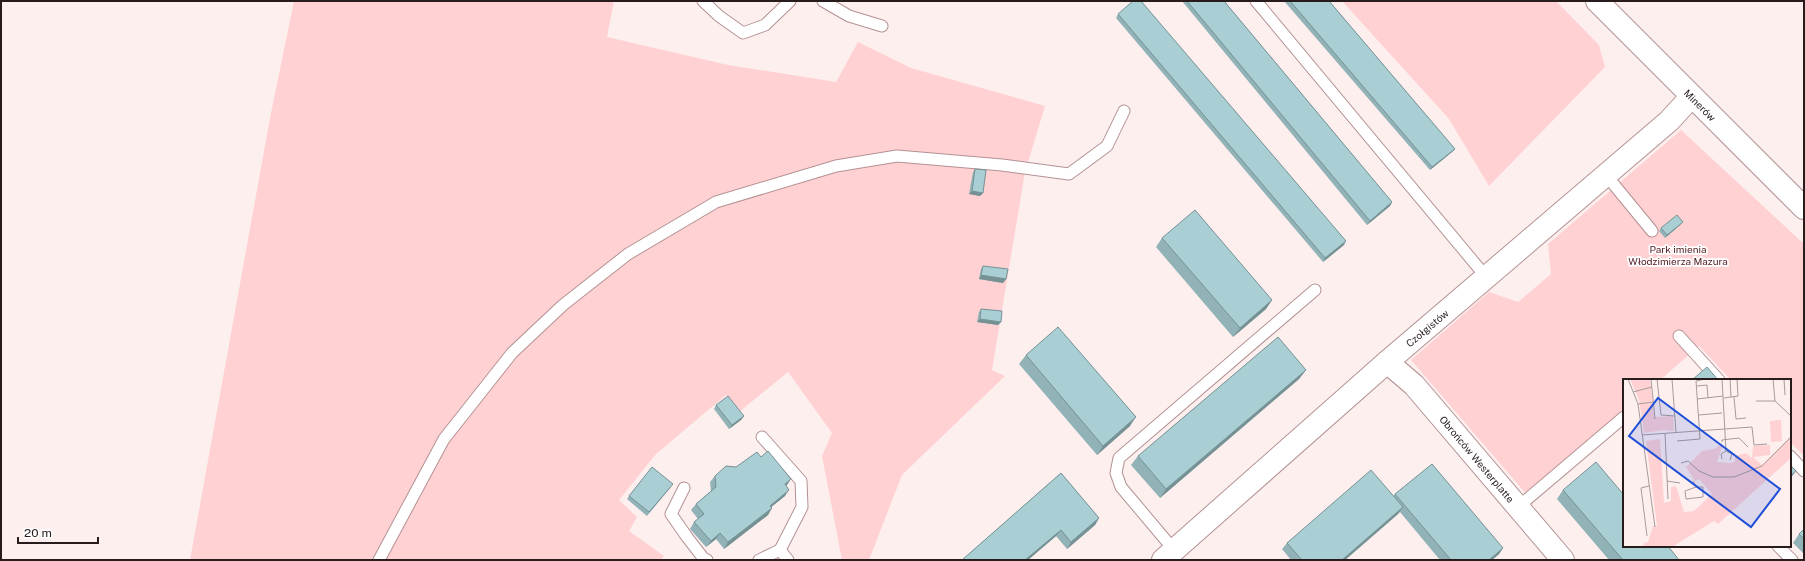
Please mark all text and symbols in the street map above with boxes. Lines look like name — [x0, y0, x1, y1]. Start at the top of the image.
street label: Minerów — [1682, 87, 1719, 124]
park label: Park imienia Włodzimierza Mazura — [1628, 243, 1728, 267]
street label: Czołgistów — [1403, 307, 1451, 349]
inset map — [1623, 379, 1791, 547]
street label: Obrońców Westerplatte — [1437, 413, 1517, 505]
scale bar — [18, 519, 98, 545]
text: 20 m — [24, 526, 52, 540]

